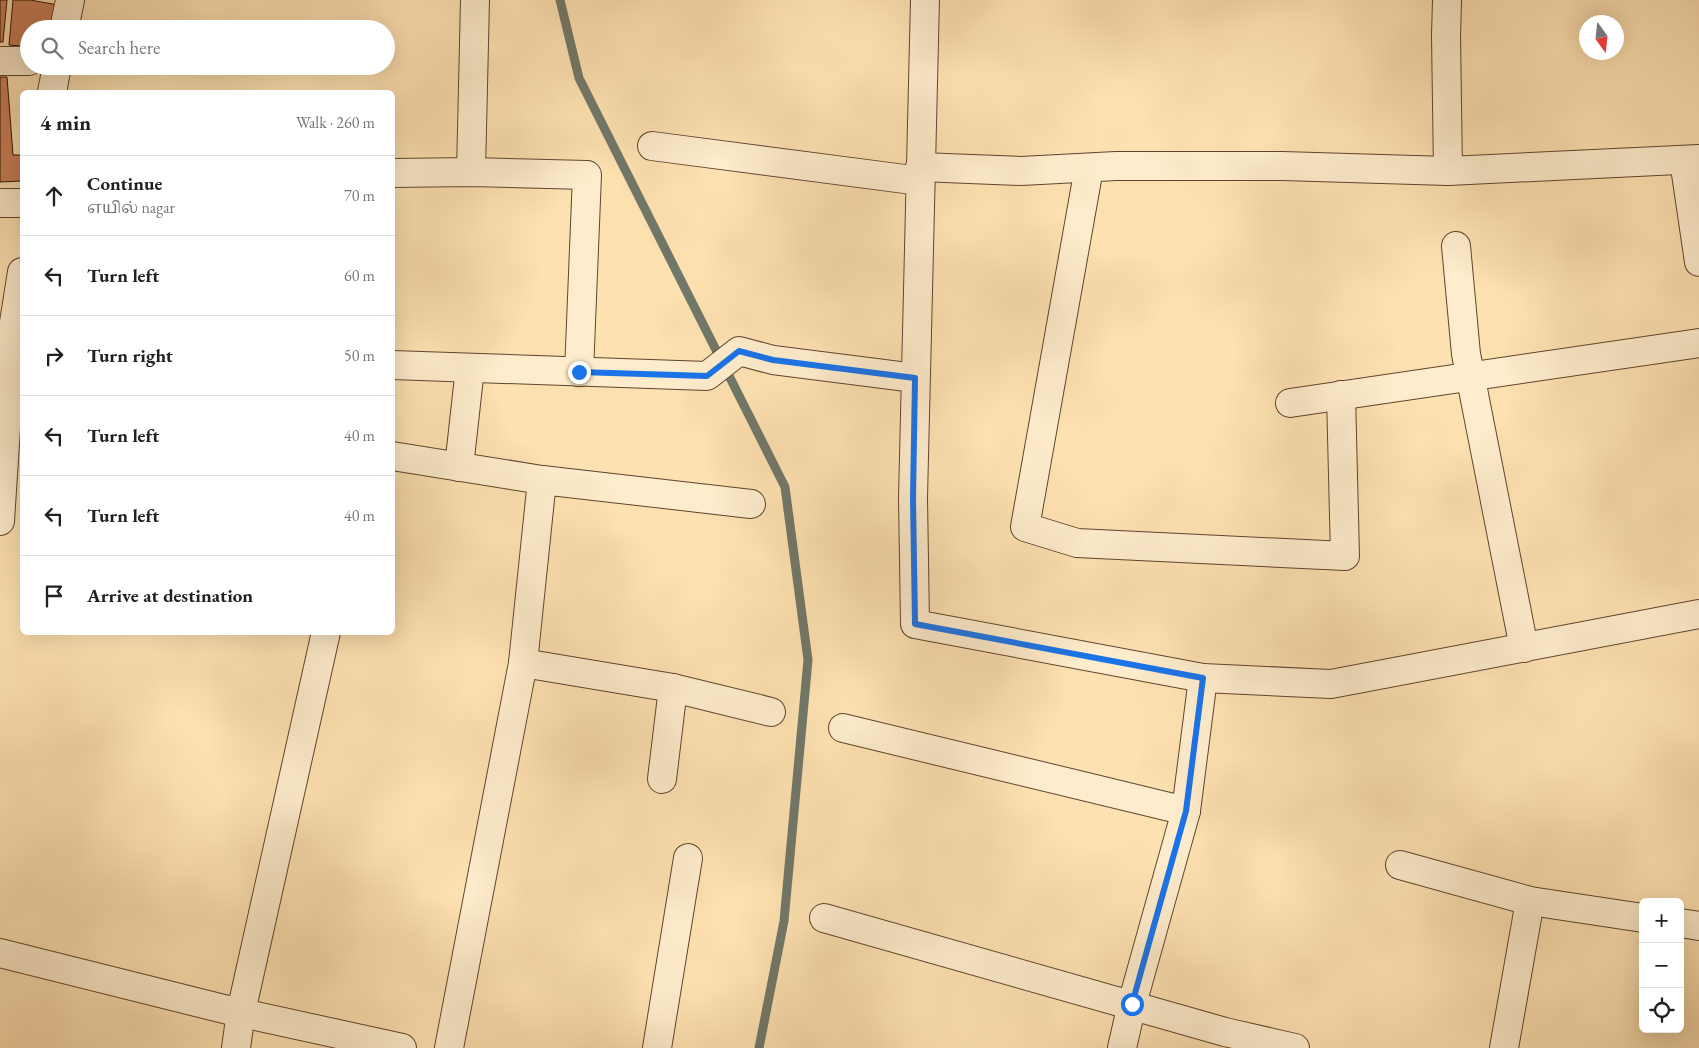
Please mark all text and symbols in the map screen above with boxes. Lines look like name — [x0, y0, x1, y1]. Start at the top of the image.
north arrow — [1579, 15, 1624, 60]
search box — [20, 20, 395, 75]
icon: search — [38, 34, 66, 62]
text: Search here — [78, 35, 160, 60]
text: 4 min — [40, 109, 91, 136]
text: Walk · 260 m — [296, 112, 375, 133]
text: Continue — [87, 171, 162, 196]
icon: ahead — [40, 182, 68, 210]
text: 70 m — [344, 185, 375, 206]
text: எயில் nagar — [87, 197, 175, 218]
icon: left — [40, 262, 68, 290]
text: Turn left — [87, 263, 159, 288]
text: 60 m — [344, 265, 375, 286]
icon: right — [40, 342, 68, 370]
text: Turn right — [87, 343, 173, 368]
text: 50 m — [344, 345, 375, 366]
route end — [568, 361, 591, 384]
icon: left — [40, 422, 68, 450]
text: Turn left — [87, 423, 159, 448]
text: 40 m — [344, 425, 375, 446]
icon: left — [40, 502, 68, 530]
text: Turn left — [87, 503, 159, 528]
text: 40 m — [344, 505, 375, 526]
icon: arrive — [40, 582, 68, 610]
text: Arrive at destination — [87, 583, 253, 608]
map controls — [1639, 898, 1684, 1033]
button: + — [1639, 898, 1684, 943]
button: − — [1639, 943, 1684, 988]
button: locate — [1639, 988, 1684, 1033]
route start — [1121, 993, 1144, 1016]

